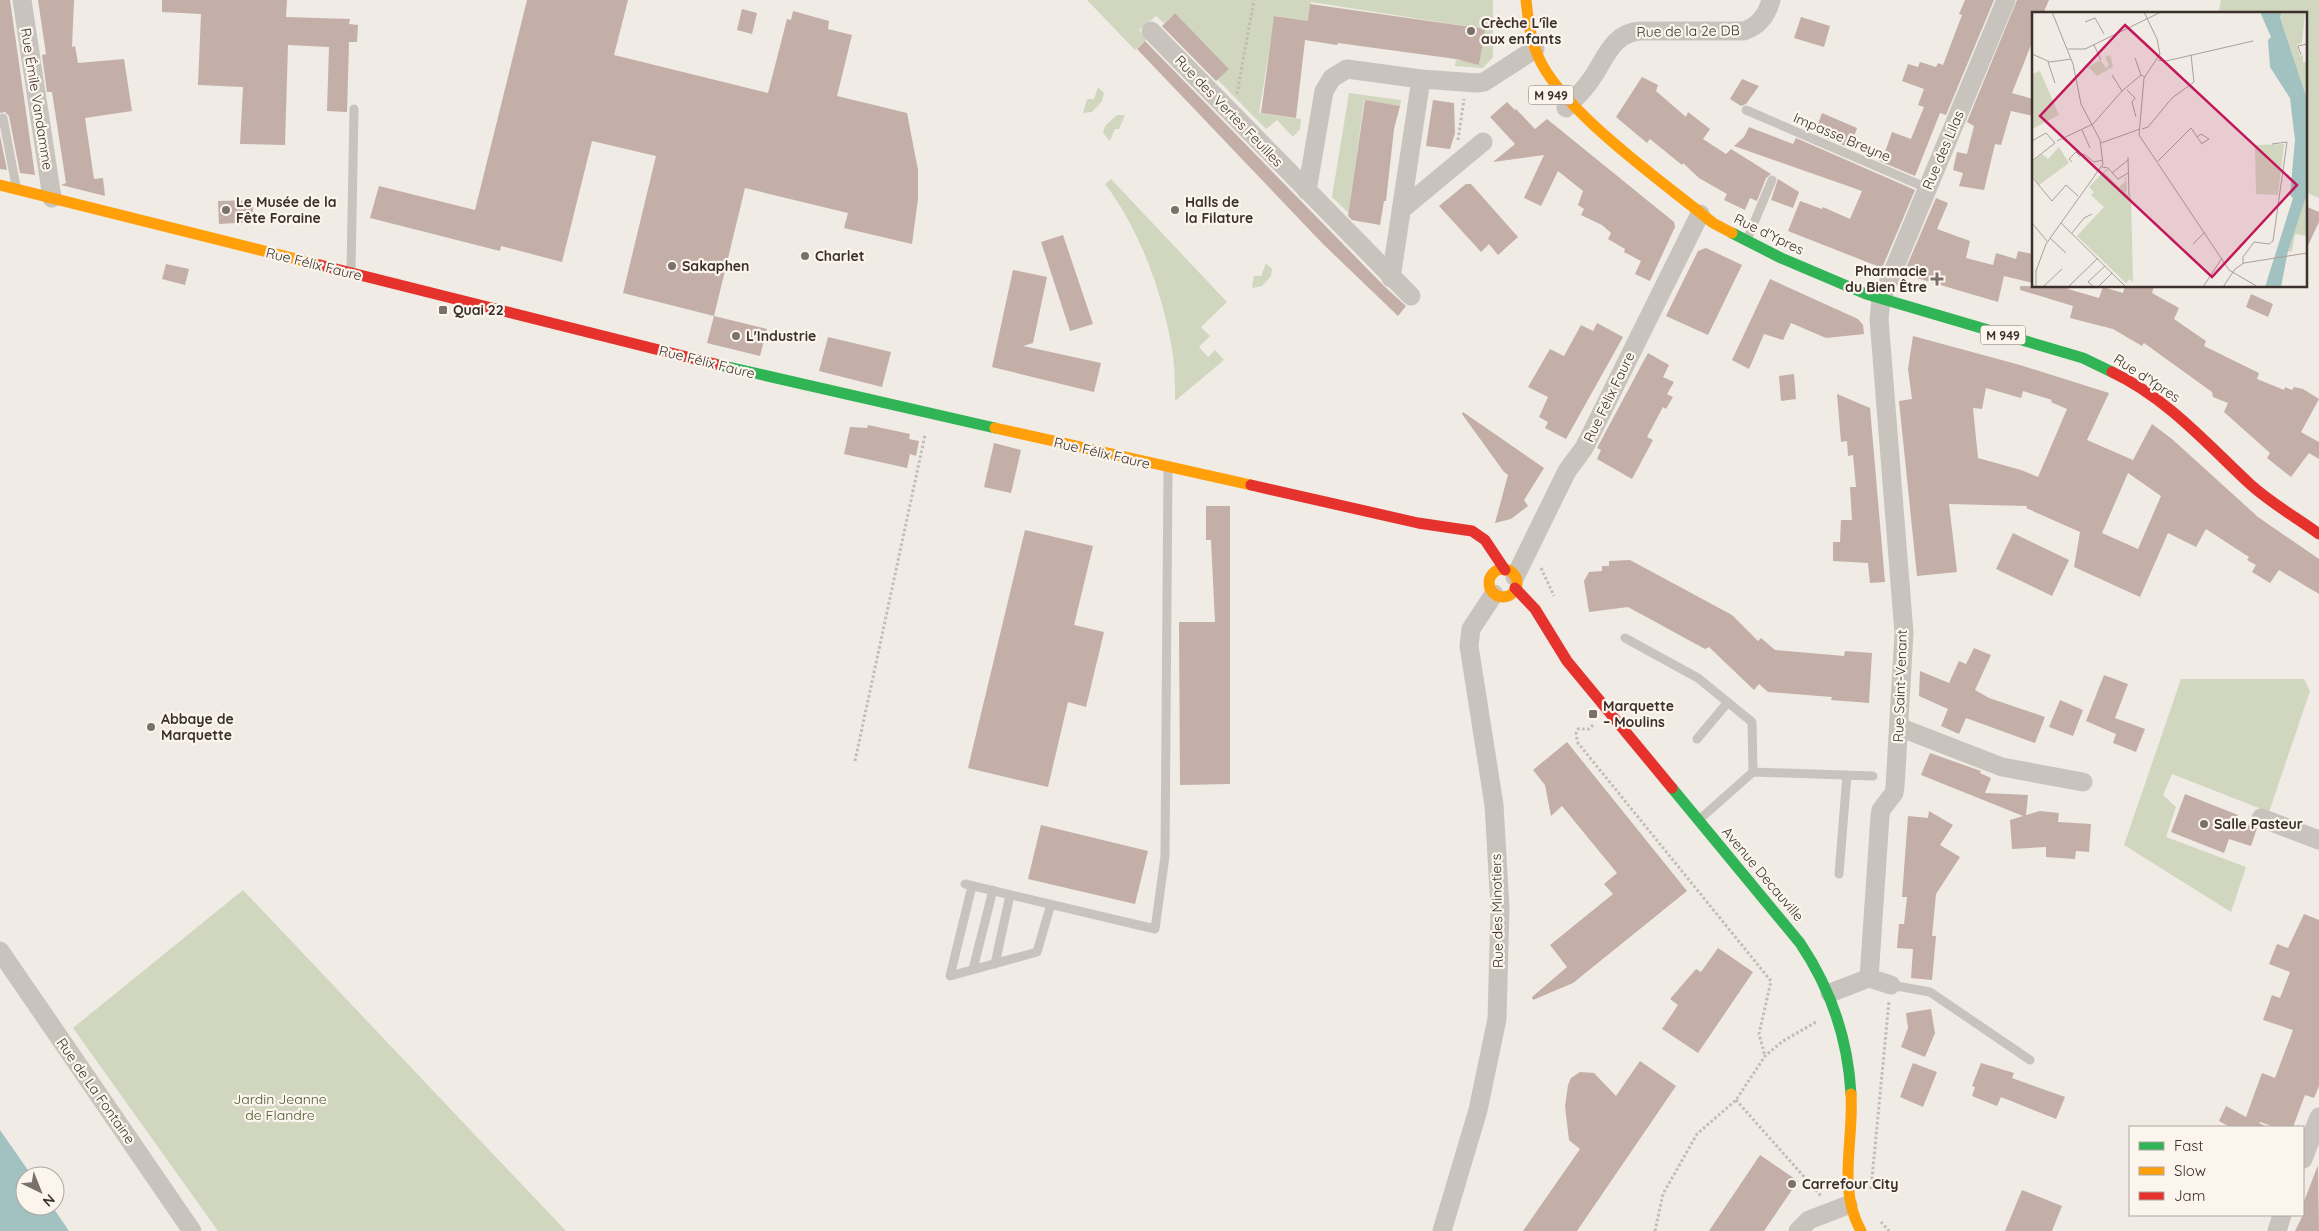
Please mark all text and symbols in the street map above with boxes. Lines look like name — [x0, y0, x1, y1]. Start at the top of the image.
inset map — [2032, 12, 2306, 288]
place label: Crèche L'île aux enfants — [1481, 14, 1561, 48]
street label: Rue de la 2e DB — [1636, 21, 1740, 41]
marker: Crèche L'île aux enfants — [1465, 25, 1477, 37]
street label: Rue Émile Vandamme — [17, 27, 57, 171]
street label: Rue des Vertes Feuilles — [1171, 51, 1287, 171]
road number: M 949 — [1528, 86, 1574, 104]
street label: Impasse Breyne — [1791, 108, 1894, 166]
street label: Rue des Lilas — [1918, 108, 1968, 192]
place label: Le Musée de la Fête Foraine — [236, 193, 336, 227]
place label: Halls de la Filature — [1185, 193, 1253, 227]
marker: Le Musée de la Fête Foraine — [220, 204, 232, 216]
marker: Halls de la Filature — [1169, 204, 1181, 216]
street label: Rue d'Ypres — [1731, 209, 1807, 259]
street label: Rue Félix Faure — [264, 243, 364, 285]
place label: Charlet — [815, 247, 865, 265]
marker: Charlet — [799, 250, 811, 262]
place label: Sakaphen — [682, 257, 749, 275]
marker: Sakaphen — [666, 260, 678, 272]
place label: Pharmacie du Bien Être — [1845, 262, 1927, 296]
marker: Pharmacie du Bien Être — [1931, 273, 1943, 285]
place label: Quai 22 — [453, 301, 504, 319]
marker: Quai 22 — [437, 304, 449, 316]
road number: M 949 — [1980, 326, 2026, 344]
place label: L'Industrie — [746, 327, 816, 345]
marker: L'Industrie — [730, 330, 742, 342]
street label: Rue Félix Faure — [657, 341, 757, 383]
street label: Rue Félix Faure — [1579, 349, 1639, 445]
street label: Rue d'Ypres — [2110, 350, 2184, 406]
street label: Rue Félix Faure — [1052, 433, 1152, 473]
street label: Rue Saint-Venant — [1889, 629, 1911, 743]
place label: Marquette – Moulins — [1603, 697, 1674, 731]
marker: Marquette – Moulins — [1587, 708, 1599, 720]
place label: Abbaye de Marquette — [161, 710, 234, 744]
marker: Abbaye de Marquette — [145, 721, 157, 733]
place label: Salle Pasteur — [2214, 815, 2303, 833]
marker: Salle Pasteur — [2198, 818, 2210, 830]
street label: Avenue Decauville — [1718, 823, 1808, 925]
street label: Rue des Minotiers — [1487, 854, 1507, 968]
street label: Rue de La Fontaine — [53, 1034, 139, 1148]
park label: Jardin Jeanne de Flandre — [233, 1090, 327, 1124]
legend — [2129, 1126, 2304, 1216]
text: Fast — [2174, 1136, 2203, 1155]
text: Slow — [2174, 1161, 2206, 1180]
north arrow — [15, 1166, 65, 1216]
place label: Carrefour City — [1802, 1175, 1898, 1193]
marker: Carrefour City — [1786, 1178, 1798, 1190]
text: Jam — [2174, 1186, 2205, 1205]
text: N — [39, 1190, 59, 1211]

